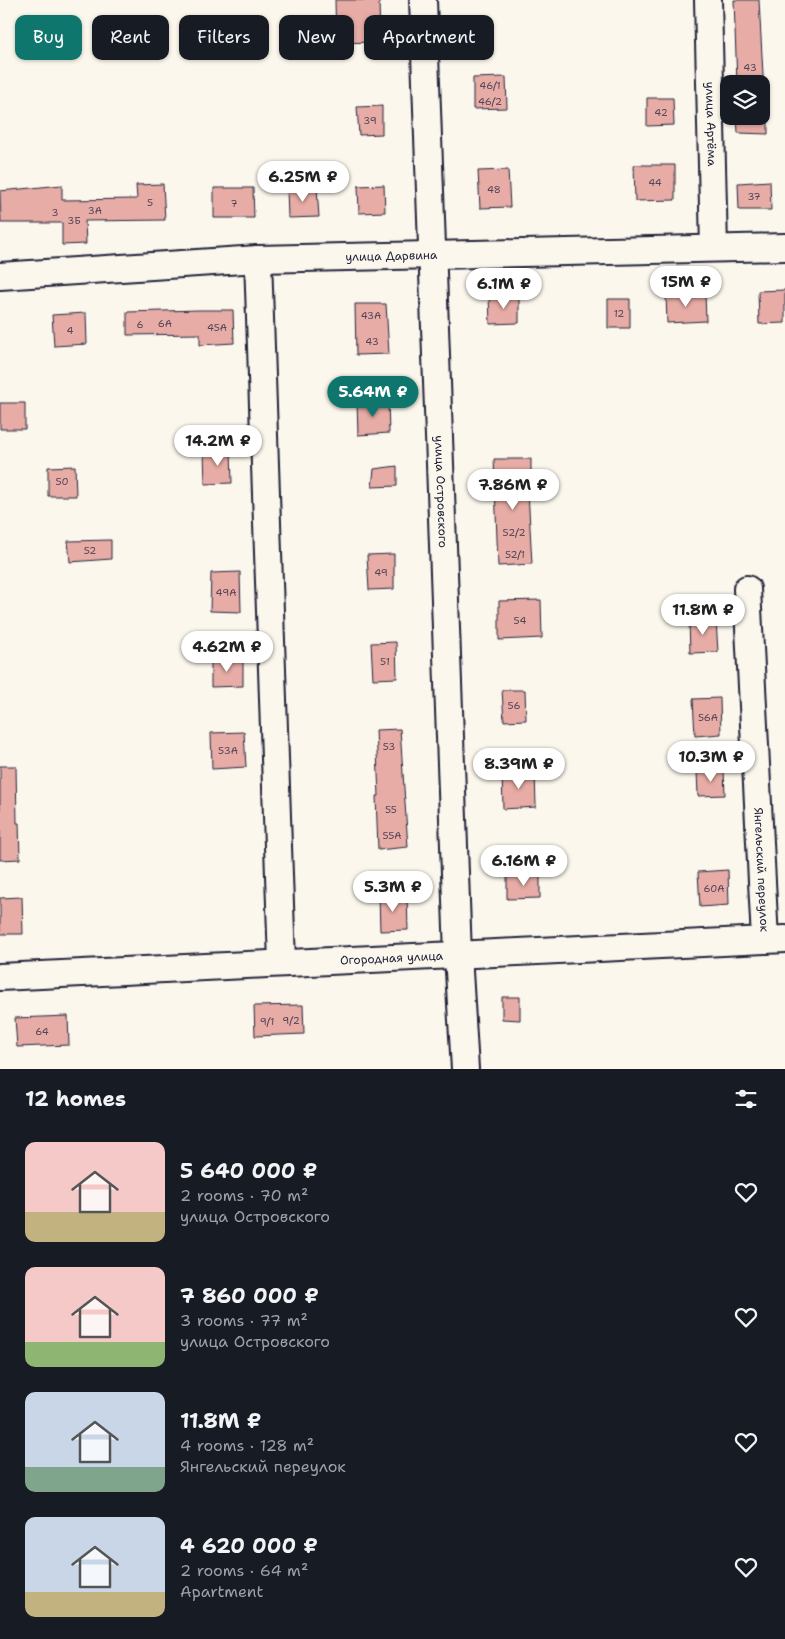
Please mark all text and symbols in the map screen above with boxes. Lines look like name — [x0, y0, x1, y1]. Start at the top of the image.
chip: Buy — [15, 15, 82, 60]
chip: Rent — [92, 15, 169, 60]
chip: Filters — [179, 15, 269, 60]
chip: New — [279, 15, 354, 60]
chip: Apartment — [364, 15, 494, 60]
house number: 43 — [743, 61, 757, 74]
map controls — [720, 75, 770, 125]
button: layers — [720, 75, 770, 125]
house number: 46/1 — [479, 79, 501, 92]
street label: улица Артёма — [702, 81, 720, 167]
house number: 46/2 — [478, 95, 502, 108]
house number: 42 — [654, 106, 668, 119]
house number: 39 — [363, 114, 377, 127]
pin: 6.25M ₽ — [257, 160, 349, 203]
text: 6.25M ₽ — [268, 166, 338, 187]
house number: 44 — [648, 176, 662, 189]
house number: 48 — [487, 183, 501, 196]
house number: 37 — [747, 190, 761, 203]
house number: 5 — [147, 196, 153, 209]
house number: 7 — [231, 197, 238, 210]
house number: 3А — [88, 204, 102, 217]
house number: 3 — [52, 206, 59, 219]
house number: 3Б — [67, 214, 81, 227]
street label: улица Дарвина — [345, 247, 438, 265]
pin: 15M ₽ — [651, 266, 721, 308]
pin: 6.1M ₽ — [463, 268, 545, 310]
text: 15M ₽ — [661, 271, 711, 292]
text: 6.1M ₽ — [477, 273, 531, 294]
house number: 12 — [614, 307, 624, 320]
house number: 43А — [361, 309, 381, 322]
house number: 6А — [158, 317, 172, 330]
house number: 6 — [137, 318, 144, 331]
house number: 45А — [207, 321, 227, 334]
house number: 4 — [67, 324, 74, 337]
house number: 43 — [365, 335, 379, 348]
pin: 5.64M ₽ — [327, 376, 419, 418]
text: 5.64M ₽ — [338, 381, 408, 402]
pin: 14.2M ₽ — [172, 424, 264, 467]
text: 14.2M ₽ — [185, 430, 251, 451]
street label: улица Островского — [431, 435, 451, 548]
pin: 7.86M ₽ — [467, 468, 559, 511]
text: 7.86M ₽ — [478, 474, 548, 495]
house number: 50 — [55, 475, 69, 488]
house number: 52/2 — [503, 526, 525, 539]
house number: 52 — [84, 544, 96, 557]
house number: 52/1 — [505, 548, 525, 561]
house number: 49 — [374, 566, 388, 579]
house number: 49А — [216, 586, 236, 599]
pin: 11.8M ₽ — [657, 594, 749, 636]
text: 11.8M ₽ — [672, 599, 734, 620]
house number: 54 — [514, 614, 526, 627]
pin: 4.62M ₽ — [181, 630, 273, 673]
text: 4.62M ₽ — [192, 636, 262, 657]
house number: 51 — [380, 655, 390, 668]
house number: 56 — [508, 699, 520, 712]
house number: 56А — [698, 711, 718, 724]
house number: 53 — [383, 740, 395, 753]
pin: 10.3M ₽ — [665, 740, 757, 783]
house number: 53А — [218, 744, 238, 757]
text: 10.3M ₽ — [678, 746, 744, 767]
pin: 8.39M ₽ — [473, 748, 565, 790]
text: 8.39M ₽ — [484, 753, 554, 774]
house number: 55 — [385, 803, 397, 816]
street label: Янгельский переулок — [750, 807, 773, 933]
house number: 55А — [382, 829, 402, 842]
pin: 6.16M ₽ — [478, 844, 570, 887]
text: 6.16M ₽ — [491, 850, 557, 871]
pin: 5.3M ₽ — [352, 870, 434, 913]
text: 5.3M ₽ — [364, 876, 422, 897]
house number: 60А — [704, 882, 725, 895]
street label: Огородная улица — [340, 948, 444, 969]
house number: 9/2 — [282, 1014, 300, 1027]
house number: 9/1 — [260, 1015, 274, 1028]
house number: 64 — [35, 1025, 49, 1038]
text: 12 homes — [25, 1085, 126, 1113]
icon: filters — [732, 1085, 760, 1113]
text: 5 640 000 ₽ — [180, 1157, 318, 1185]
icon: home — [65, 1162, 125, 1222]
icon: heart — [732, 1178, 760, 1206]
text: 2 rooms · 70 m² — [180, 1185, 308, 1206]
text: улица Островского — [180, 1206, 330, 1227]
text: 7 860 000 ₽ — [180, 1282, 319, 1310]
icon: home — [65, 1287, 125, 1347]
icon: heart — [732, 1303, 760, 1331]
text: 3 rooms · 77 m² — [180, 1310, 308, 1331]
text: улица Островского — [180, 1331, 330, 1352]
text: 11.8M ₽ — [180, 1407, 262, 1435]
icon: home — [65, 1412, 125, 1472]
icon: heart — [732, 1428, 760, 1456]
text: 4 rooms · 128 m² — [180, 1435, 314, 1456]
text: Янгельский переулок — [180, 1456, 346, 1477]
text: 4 620 000 ₽ — [180, 1532, 318, 1560]
icon: home — [65, 1537, 125, 1597]
icon: heart — [732, 1553, 760, 1581]
text: 2 rooms · 64 m² — [180, 1560, 308, 1581]
text: Apartment — [180, 1581, 263, 1602]

